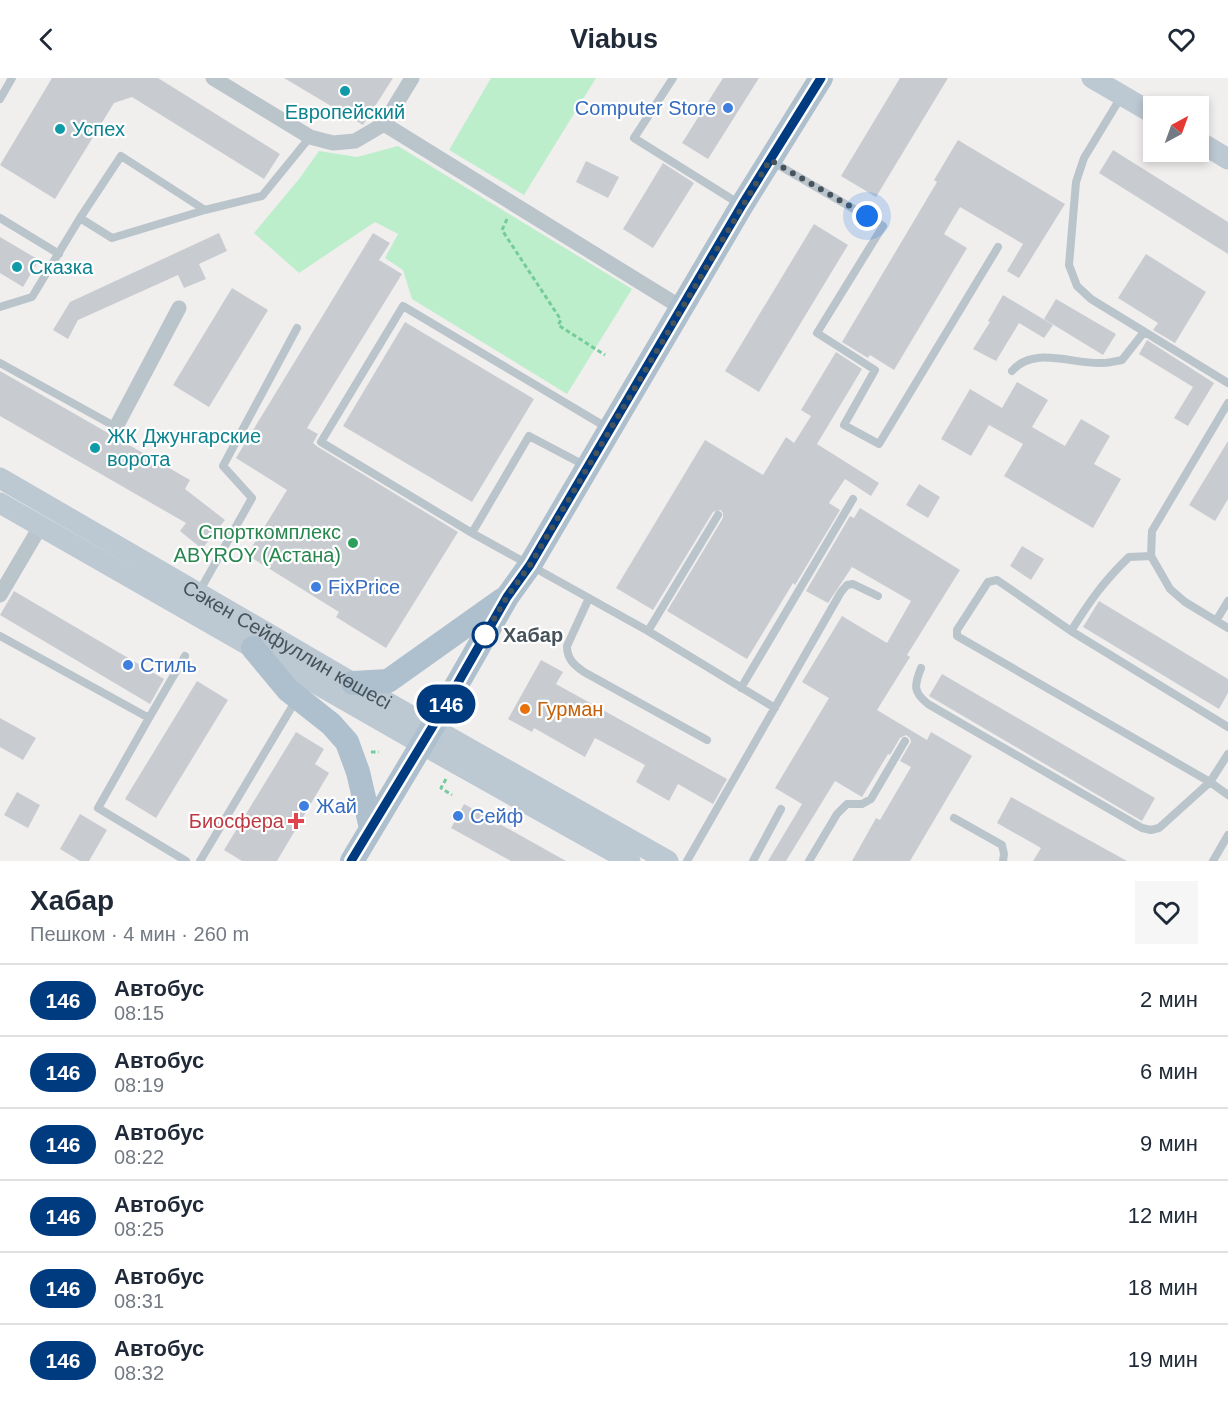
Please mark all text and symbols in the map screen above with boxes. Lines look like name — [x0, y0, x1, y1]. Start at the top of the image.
icon: back — [30, 23, 63, 56]
icon: heart — [1165, 23, 1198, 56]
text: Viabus — [570, 24, 658, 54]
marker: Европейский — [338, 84, 352, 98]
north arrow — [1143, 96, 1209, 162]
map controls — [1143, 96, 1209, 162]
place label: Computer Store — [575, 97, 716, 119]
place label: Европейский — [285, 101, 405, 123]
marker: Computer Store — [721, 101, 735, 115]
place label: Успех — [72, 118, 125, 140]
marker: Успех — [53, 122, 67, 136]
your location — [852, 201, 882, 231]
place label: Сказка — [29, 256, 94, 278]
marker: Сказка — [10, 260, 24, 274]
place label: ЖК Джунгарские ворота — [107, 425, 261, 470]
marker: ЖК Джунгарские ворота — [88, 441, 102, 455]
place label: Спорткомплекс ABYROY (Астана) — [174, 521, 341, 566]
marker: Спорткомплекс ABYROY (Астана) — [346, 536, 360, 550]
street label: Сәкен Сейфуллин көшесі — [179, 576, 395, 713]
place label: FixPrice — [328, 576, 400, 598]
marker: FixPrice — [309, 580, 323, 594]
marker: Хабар — [472, 622, 498, 648]
place label: Хабар — [503, 624, 563, 646]
place label: Стиль — [140, 654, 197, 676]
marker: Стиль — [121, 658, 135, 672]
line badge: 146 — [412, 684, 480, 724]
text: 146 — [428, 693, 464, 716]
place label: Гурман — [537, 698, 603, 720]
marker: Гурман — [518, 702, 532, 716]
place label: Жай — [316, 795, 357, 817]
marker: Жай — [297, 799, 311, 813]
place label: Сейф — [470, 805, 523, 827]
marker: Сейф — [451, 809, 465, 823]
place label: Биосфера — [189, 810, 285, 832]
marker: Биосфера — [289, 814, 303, 828]
button: heart — [1135, 881, 1198, 944]
text: Хабар — [30, 885, 114, 916]
text: Пешком · 4 мин · 260 m — [30, 923, 249, 945]
text: Автобус — [114, 976, 204, 1001]
text: 2 мин — [1140, 987, 1198, 1012]
text: 146 — [45, 989, 81, 1012]
text: 08:15 — [114, 1002, 164, 1024]
text: Автобус — [114, 1048, 204, 1073]
text: 6 мин — [1140, 1059, 1198, 1084]
text: 146 — [45, 1061, 81, 1084]
text: 08:19 — [114, 1074, 164, 1096]
text: Автобус — [114, 1120, 204, 1145]
text: 9 мин — [1140, 1131, 1198, 1156]
text: 146 — [45, 1133, 81, 1156]
text: 08:22 — [114, 1146, 164, 1168]
text: Автобус — [114, 1192, 204, 1217]
text: 12 мин — [1128, 1203, 1198, 1228]
text: 146 — [45, 1205, 81, 1228]
text: 08:25 — [114, 1218, 164, 1240]
text: Автобус — [114, 1264, 204, 1289]
text: 18 мин — [1128, 1275, 1198, 1300]
text: 146 — [45, 1277, 81, 1300]
text: 08:31 — [114, 1290, 164, 1312]
text: Автобус — [114, 1336, 204, 1361]
text: 19 мин — [1128, 1347, 1198, 1372]
text: 146 — [45, 1349, 81, 1372]
text: 08:32 — [114, 1362, 164, 1384]

